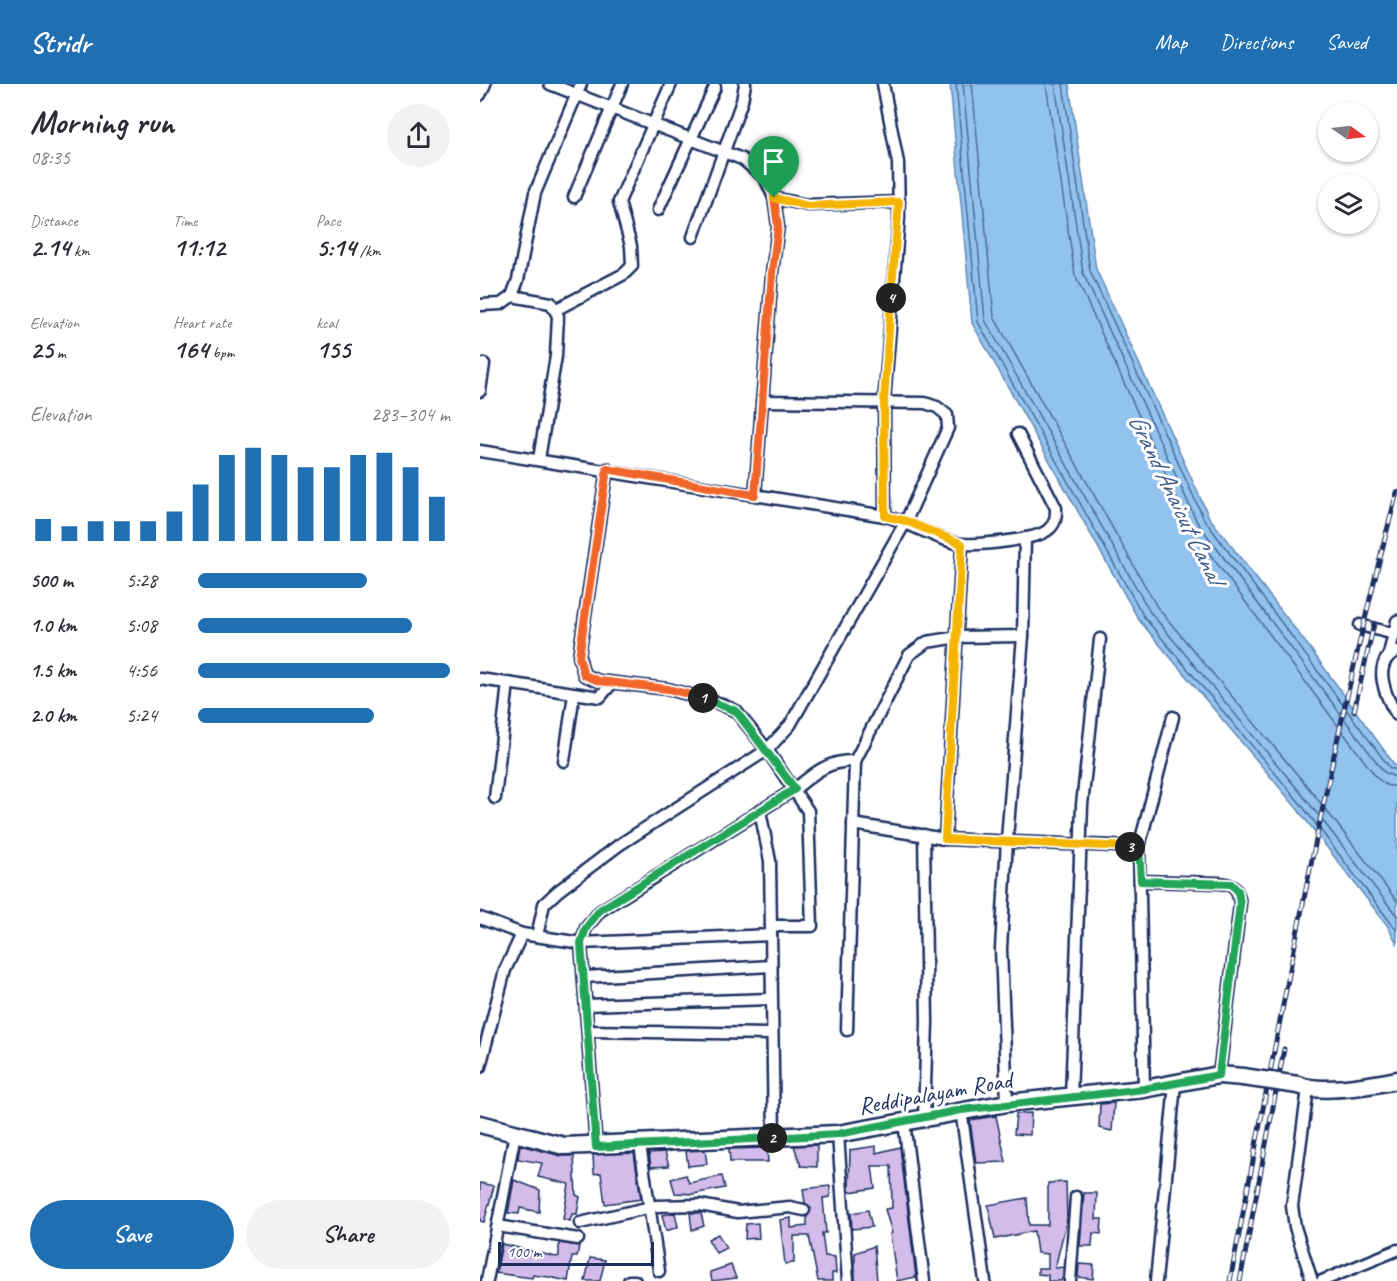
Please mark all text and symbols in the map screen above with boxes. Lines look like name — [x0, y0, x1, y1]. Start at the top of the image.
text: Stridr — [30, 25, 91, 60]
text: Map — [1155, 29, 1187, 55]
text: Directions — [1220, 29, 1293, 55]
text: Saved — [1326, 29, 1367, 55]
text: Morning run — [30, 101, 174, 143]
north arrow — [1318, 102, 1378, 162]
map controls — [1318, 102, 1378, 234]
button: share — [387, 104, 450, 167]
pin — [748, 136, 799, 198]
text: 08:35 — [30, 145, 70, 170]
icon: arrive — [757, 145, 790, 178]
button: layers — [1318, 174, 1378, 234]
text: Distance — [30, 211, 78, 231]
text: Time — [173, 211, 197, 231]
text: Pace — [316, 211, 341, 231]
text: 2.14 — [30, 231, 70, 264]
text: 11:12 — [173, 231, 225, 264]
text: 5:14 — [316, 231, 356, 264]
text: km — [70, 241, 90, 261]
text: /km — [356, 241, 381, 261]
pin: 4 — [876, 283, 906, 313]
text: 4 — [887, 288, 895, 308]
text: Elevation — [30, 313, 79, 333]
text: Heart rate — [173, 313, 231, 333]
text: kcal — [316, 313, 337, 333]
text: 25 — [30, 333, 53, 366]
text: 164 — [173, 333, 209, 366]
text: 155 — [316, 333, 350, 366]
text: m — [53, 343, 66, 363]
text: bpm — [209, 343, 235, 363]
text: Elevation — [30, 402, 92, 427]
text: 283–304 m — [371, 402, 450, 427]
water label: Grand Anaicut Canal — [1121, 408, 1235, 596]
text: 500 m — [30, 568, 73, 593]
text: 5:28 — [126, 568, 157, 593]
text: 1.0 km — [30, 613, 77, 638]
text: 5:08 — [126, 613, 157, 638]
text: 1.5 km — [30, 658, 76, 683]
text: 4:56 — [126, 658, 157, 683]
pin: 1 — [688, 683, 718, 713]
text: 1 — [699, 688, 707, 708]
text: 2.0 km — [30, 703, 77, 728]
text: 5:24 — [126, 703, 157, 728]
pin: 3 — [1115, 832, 1145, 862]
text: 3 — [1126, 837, 1134, 857]
street label: Reddipalayam Road — [856, 1064, 1018, 1121]
pin: 2 — [757, 1123, 787, 1153]
text: 2 — [768, 1128, 776, 1148]
button: Save — [30, 1200, 234, 1269]
button: Share — [246, 1200, 450, 1269]
scale bar — [498, 1239, 654, 1266]
text: 100 m — [507, 1242, 541, 1262]

